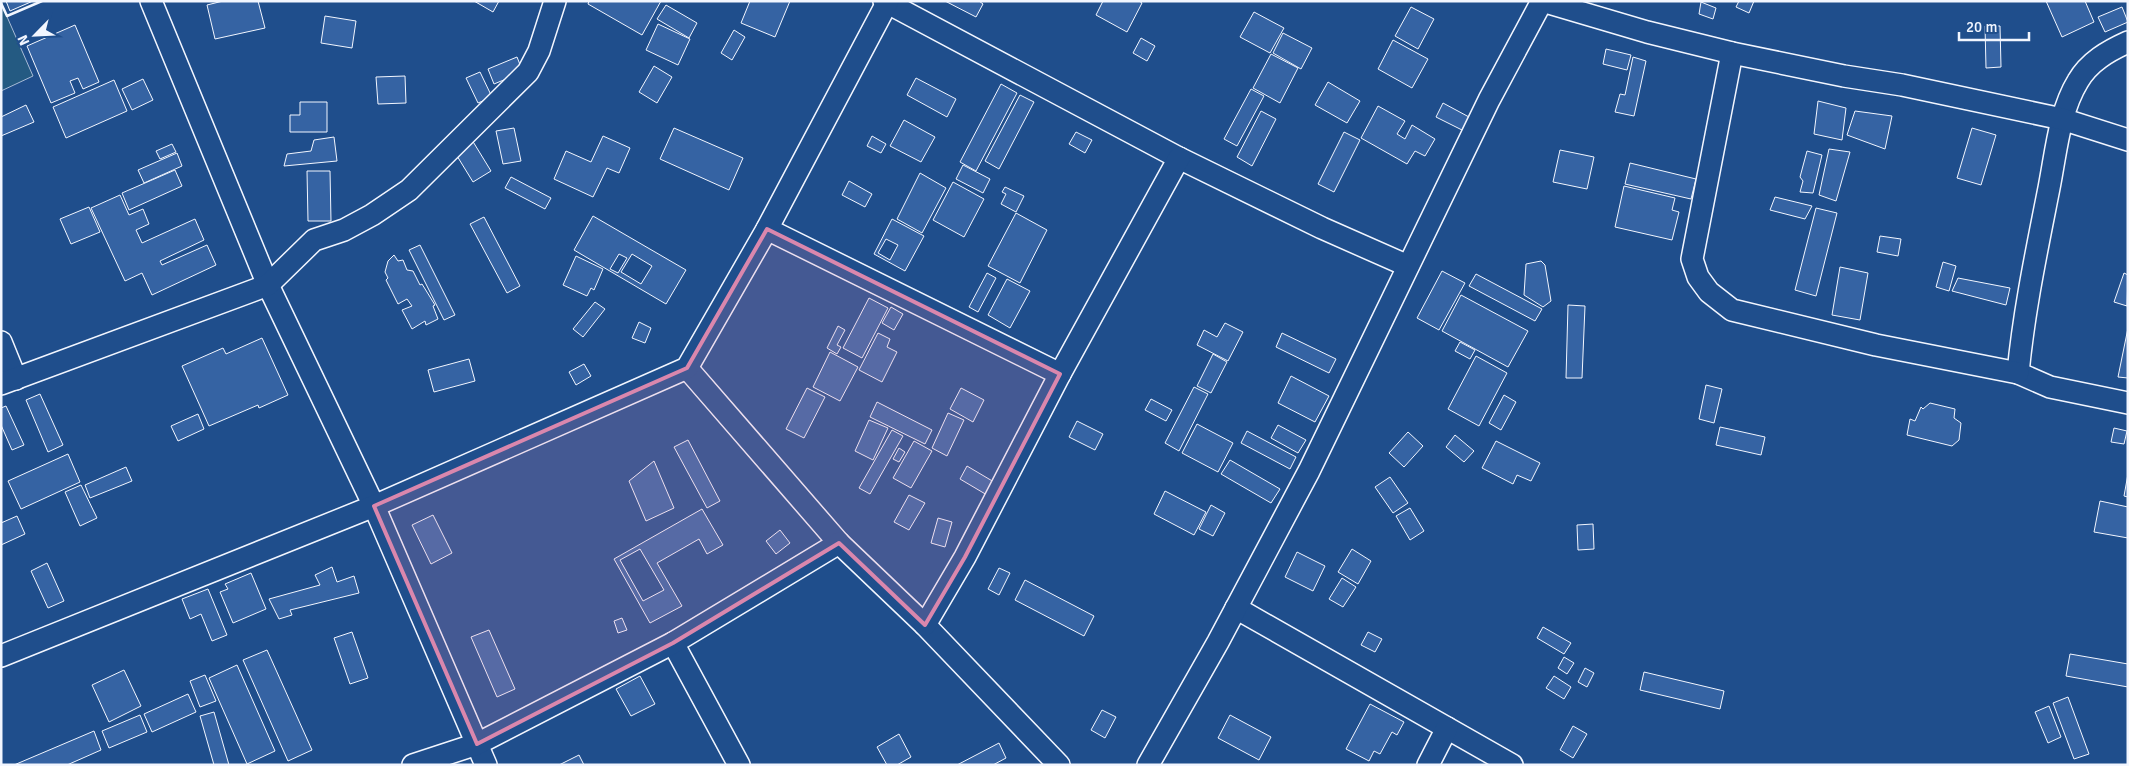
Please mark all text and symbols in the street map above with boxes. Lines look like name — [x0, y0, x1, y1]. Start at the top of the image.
north arrow — [10, 10, 60, 60]
scale bar — [1959, 10, 2029, 42]
text: 20 m — [1966, 18, 1997, 36]
text: N — [14, 32, 33, 48]

